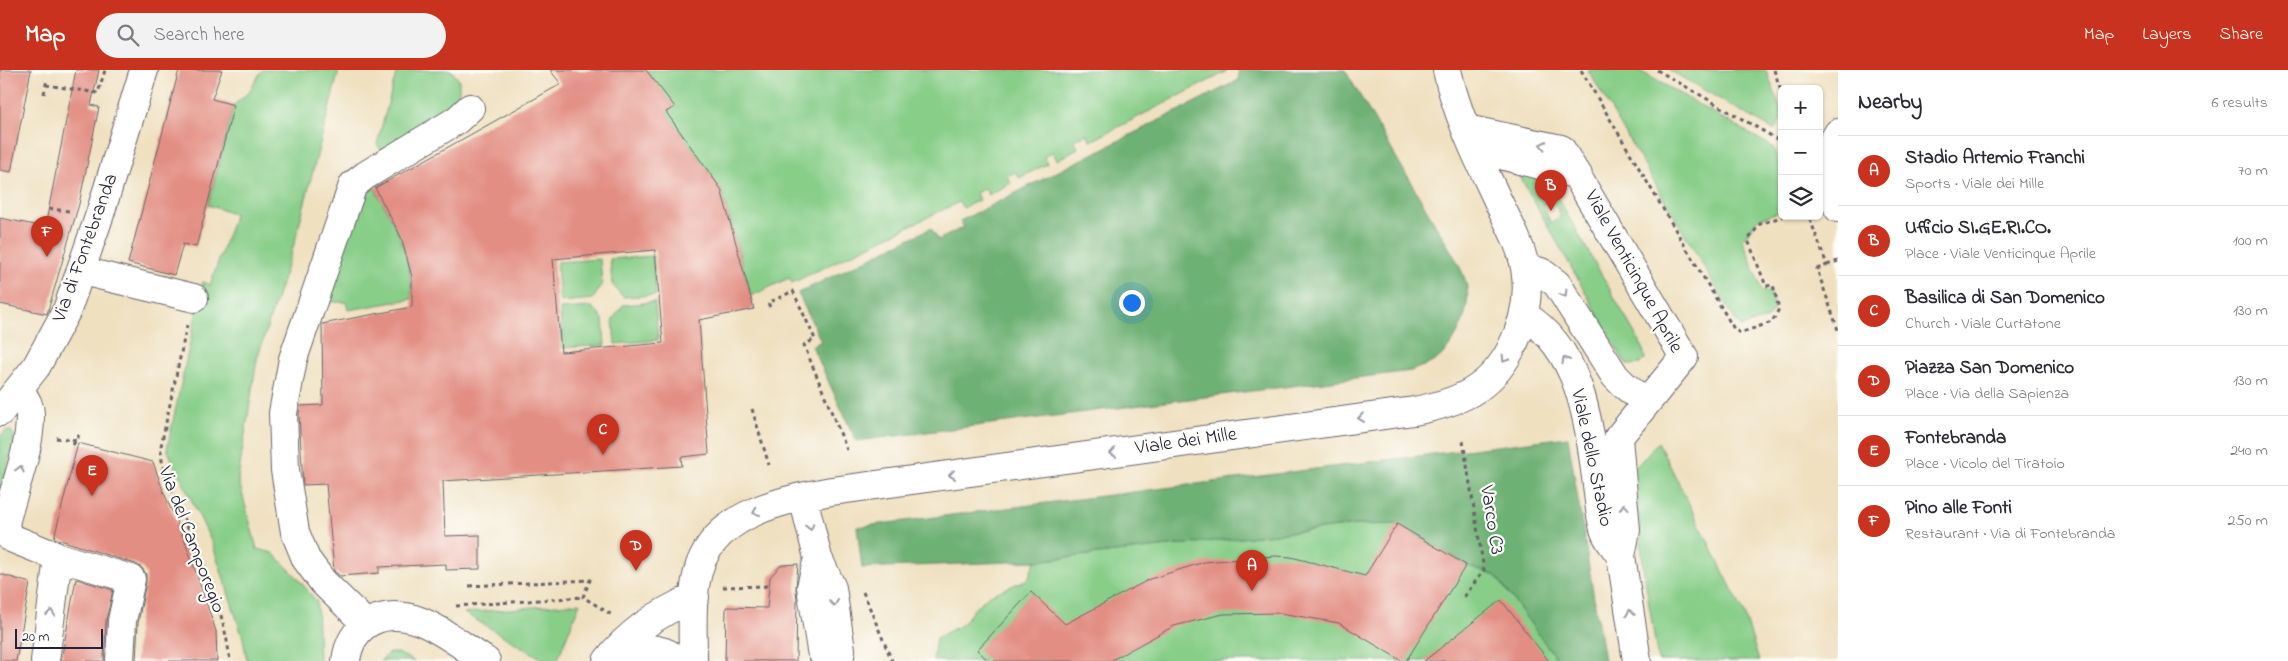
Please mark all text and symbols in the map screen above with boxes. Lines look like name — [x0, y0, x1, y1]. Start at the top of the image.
search box — [96, 13, 446, 58]
text: Map — [25, 18, 66, 53]
icon: search — [114, 21, 142, 49]
text: Search here — [154, 22, 245, 49]
text: Map — [2084, 22, 2114, 48]
text: Layers — [2142, 22, 2192, 48]
text: Share — [2220, 22, 2263, 48]
map controls — [1778, 85, 1823, 220]
button: + — [1778, 85, 1823, 130]
text: Nearby — [1858, 88, 1922, 118]
text: 6 results — [2211, 91, 2268, 115]
button: − — [1778, 130, 1823, 175]
one-way arrow — [1539, 141, 1548, 151]
text: Stadio Artemio Franchi — [1905, 145, 2085, 172]
text: A — [1869, 159, 1879, 183]
text: 70 m — [2238, 159, 2268, 183]
pin: B — [1535, 170, 1567, 211]
street label: Via di Fontebranda — [48, 171, 124, 325]
text: Sports · Viale dei Mille — [1905, 172, 2044, 196]
button: layers — [1778, 175, 1823, 220]
street label: Viale Venticinque Aprile — [1576, 185, 1690, 359]
text: Ufficio SI.GE.RI.CO. — [1905, 215, 2051, 242]
pin: F — [31, 216, 63, 257]
text: B — [1869, 229, 1879, 253]
text: 100 m — [2233, 229, 2268, 253]
text: Place · Viale Venticinque Aprile — [1905, 242, 2096, 266]
text: Basilica di San Domenico — [1905, 285, 2105, 312]
one-way arrow — [1557, 288, 1567, 297]
your location — [1119, 290, 1145, 316]
text: C — [1870, 299, 1878, 323]
text: 130 m — [2233, 299, 2268, 323]
text: Church · Viale Curtatone — [1905, 312, 2061, 336]
one-way arrow — [1502, 354, 1511, 363]
text: Piazza San Domenico — [1905, 355, 2074, 382]
one-way arrow — [1561, 357, 1571, 366]
text: D — [1868, 369, 1880, 393]
text: 130 m — [2233, 369, 2268, 393]
text: Place · Via della Sapienza — [1905, 382, 2069, 406]
street label: Viale dello Stadio — [1562, 386, 1620, 530]
one-way arrow — [1356, 413, 1365, 423]
pin: C — [587, 414, 619, 455]
street label: Viale dei Mille — [1132, 421, 1239, 464]
text: Fontebranda — [1905, 425, 2006, 452]
text: E — [1869, 439, 1879, 463]
text: 240 m — [2230, 439, 2268, 463]
one-way arrow — [1109, 447, 1117, 457]
text: Place · Vicolo del Tiratoio — [1905, 452, 2065, 476]
pin: E — [76, 455, 108, 496]
street label: Via del Camporegio — [148, 461, 232, 618]
one-way arrow — [14, 464, 25, 473]
one-way arrow — [948, 469, 956, 480]
street label: Varco C3 — [1471, 482, 1511, 557]
text: Pino alle Fonti — [1905, 495, 2012, 522]
one-way arrow — [1619, 503, 1630, 511]
one-way arrow — [752, 505, 761, 516]
text: F — [1869, 509, 1879, 533]
text: 250 m — [2228, 509, 2268, 533]
text: Restaurant · Via di Fontebranda — [1905, 522, 2116, 546]
one-way arrow — [804, 523, 815, 532]
pin: D — [620, 530, 652, 571]
pin: A — [1236, 550, 1268, 591]
one-way arrow — [828, 599, 839, 607]
one-way arrow — [45, 608, 56, 616]
one-way arrow — [1625, 608, 1635, 617]
scale bar — [15, 626, 102, 649]
text: 20 m — [22, 627, 49, 648]

